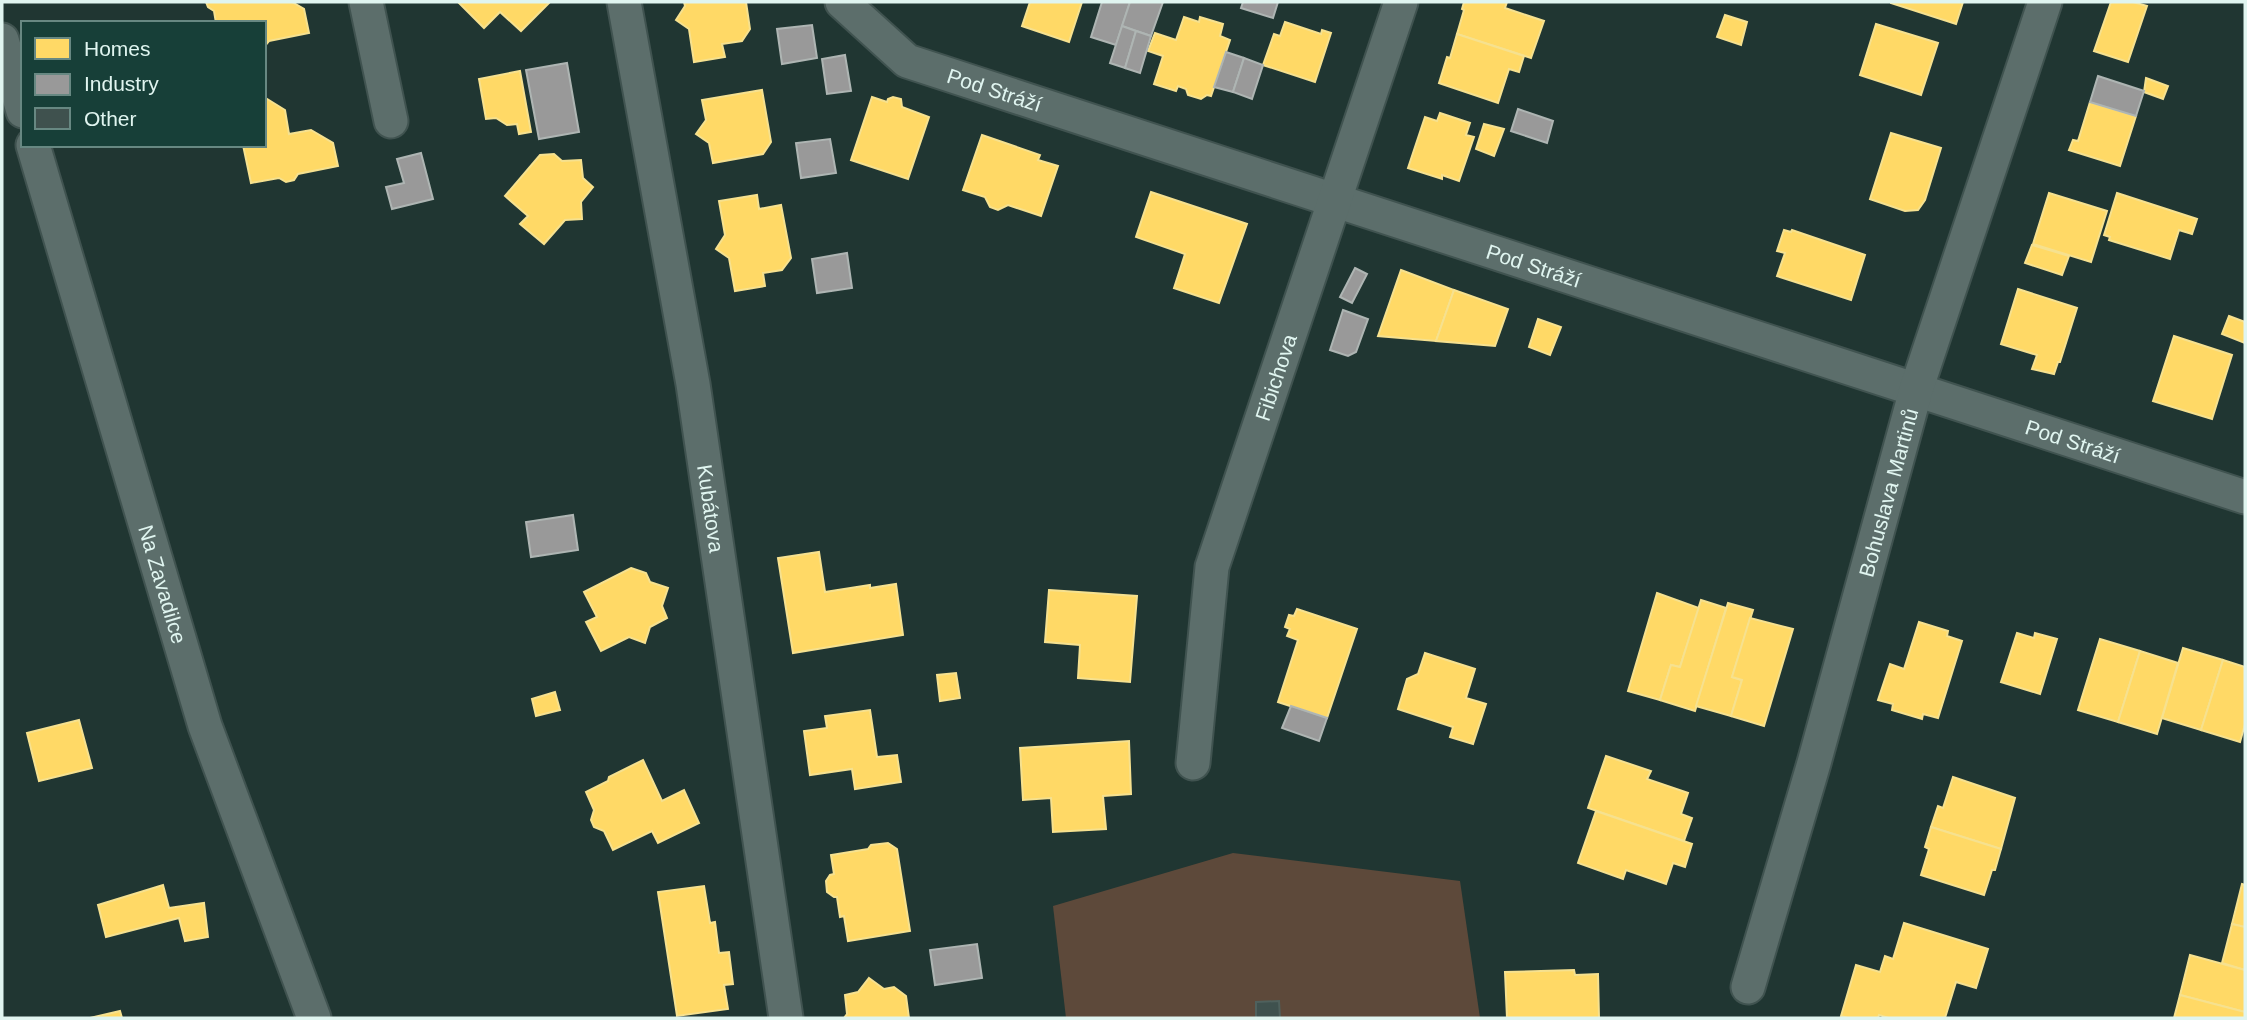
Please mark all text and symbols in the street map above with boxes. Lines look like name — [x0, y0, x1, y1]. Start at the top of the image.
legend — [21, 21, 266, 147]
text: Homes — [84, 37, 151, 60]
street label: Pod Stráží — [944, 63, 1045, 116]
text: Industry — [84, 72, 159, 95]
text: Other — [84, 107, 137, 130]
street label: Pod Stráží — [1484, 239, 1584, 291]
street label: Fibichova — [1250, 331, 1301, 424]
street label: Bohuslava Martinů — [1854, 405, 1922, 579]
street label: Pod Stráží — [2023, 415, 2123, 467]
street label: Kubátova — [693, 463, 729, 554]
street label: Na Zavadilce — [135, 522, 191, 646]

